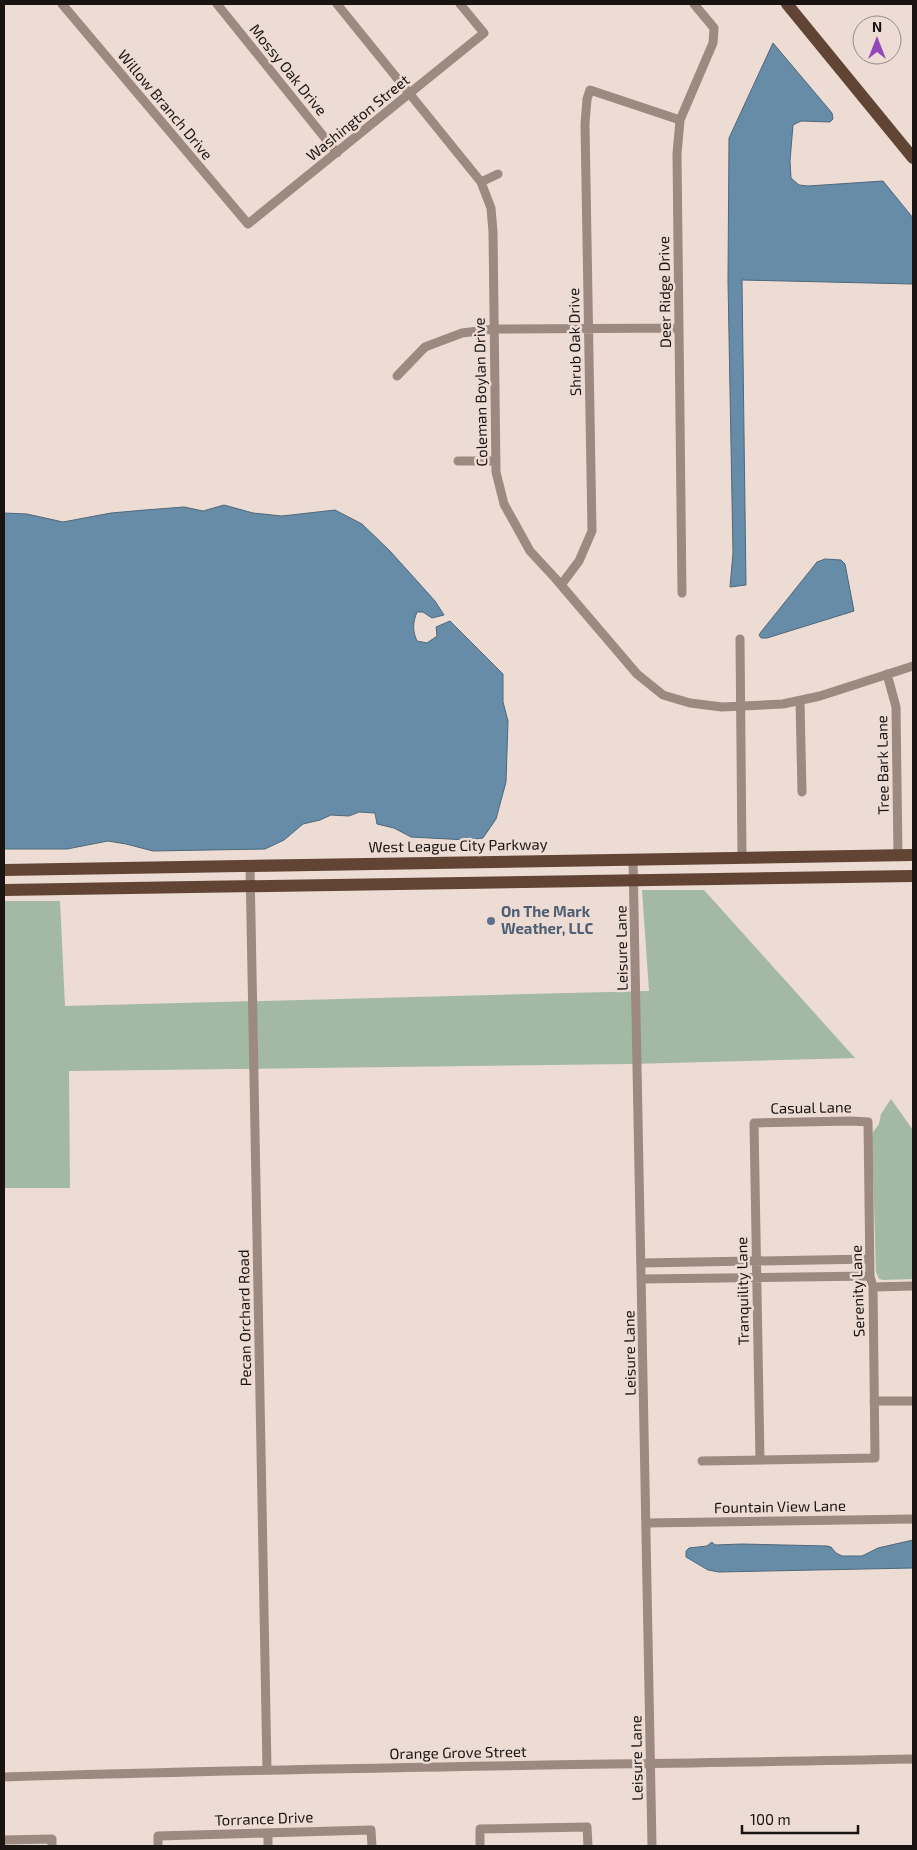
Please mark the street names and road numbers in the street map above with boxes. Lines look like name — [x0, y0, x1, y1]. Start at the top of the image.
street label: Mossy Oak Drive — [246, 20, 331, 119]
street label: Willow Branch Drive — [115, 46, 217, 163]
street label: Washington Street — [302, 70, 413, 164]
street label: Deer Ridge Drive — [654, 236, 674, 348]
street label: Shrub Oak Drive — [564, 288, 584, 396]
street label: Coleman Boylan Drive — [470, 317, 490, 467]
street label: Tree Bark Lane — [872, 715, 892, 815]
street label: West League City Parkway — [368, 834, 548, 856]
street label: Leisure Lane — [611, 905, 631, 991]
street label: Casual Lane — [770, 1097, 852, 1117]
street label: Tranquility Lane — [732, 1237, 752, 1346]
street label: Serenity Lane — [846, 1245, 868, 1337]
street label: Pecan Orchard Road — [234, 1249, 254, 1387]
street label: Leisure Lane — [619, 1310, 639, 1396]
street label: Fountain View Lane — [714, 1496, 846, 1516]
street label: Leisure Lane — [626, 1715, 646, 1801]
street label: Orange Grove Street — [389, 1742, 527, 1762]
street label: Torrance Drive — [214, 1807, 314, 1829]

